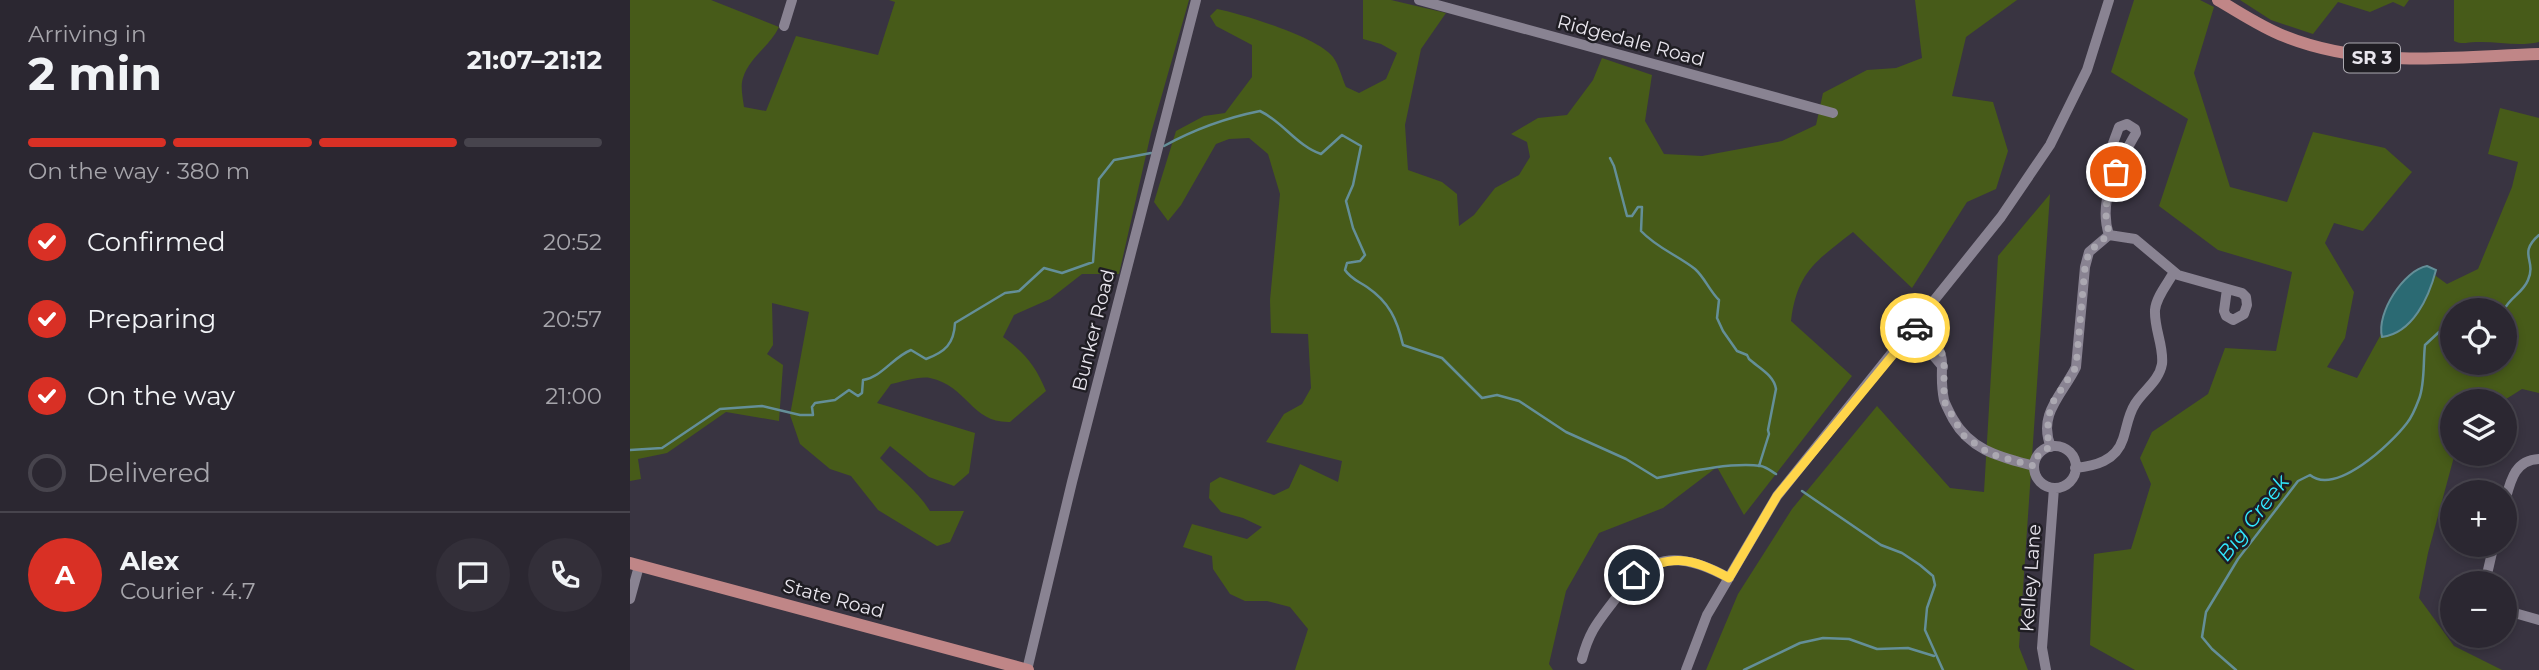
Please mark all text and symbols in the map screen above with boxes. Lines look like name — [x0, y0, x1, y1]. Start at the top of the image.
street label: Ridgedale Road — [1555, 10, 1707, 71]
text: Arriving in — [28, 20, 147, 48]
text: 21:07–21:12 — [467, 44, 602, 76]
road number: SR 3 — [2344, 44, 2400, 72]
text: 2 min — [28, 45, 162, 102]
pin — [2086, 142, 2146, 202]
icon: bag — [2097, 153, 2135, 191]
text: On the way · 380 m — [28, 157, 250, 185]
icon: check — [28, 223, 66, 261]
text: Confirmed — [87, 226, 226, 258]
text: 20:52 — [543, 228, 602, 256]
street label: Bunker Road — [1067, 267, 1120, 393]
courier — [1880, 293, 1950, 363]
map controls — [2440, 298, 2517, 648]
button: locate — [2440, 298, 2517, 375]
icon: check — [28, 300, 66, 338]
text: Preparing — [87, 303, 216, 335]
text: 20:57 — [543, 305, 602, 333]
icon: car — [1896, 309, 1934, 347]
icon: check — [28, 377, 66, 415]
text: On the way — [87, 380, 235, 412]
text: 21:00 — [545, 382, 602, 410]
button: layers — [2440, 389, 2517, 466]
text: Delivered — [87, 457, 211, 489]
water label: Big Creek — [2211, 468, 2295, 566]
button: + — [2440, 480, 2517, 557]
street label: Kelley Lane — [2015, 523, 2046, 633]
button: chat — [436, 538, 510, 612]
button: phone — [528, 538, 602, 612]
text: Alex — [120, 545, 179, 577]
pin — [1604, 545, 1664, 605]
icon: home — [1615, 556, 1653, 594]
text: A — [55, 559, 75, 591]
button: − — [2440, 571, 2517, 648]
street label: State Road — [781, 574, 887, 623]
text: Courier · 4.7 — [120, 577, 256, 605]

